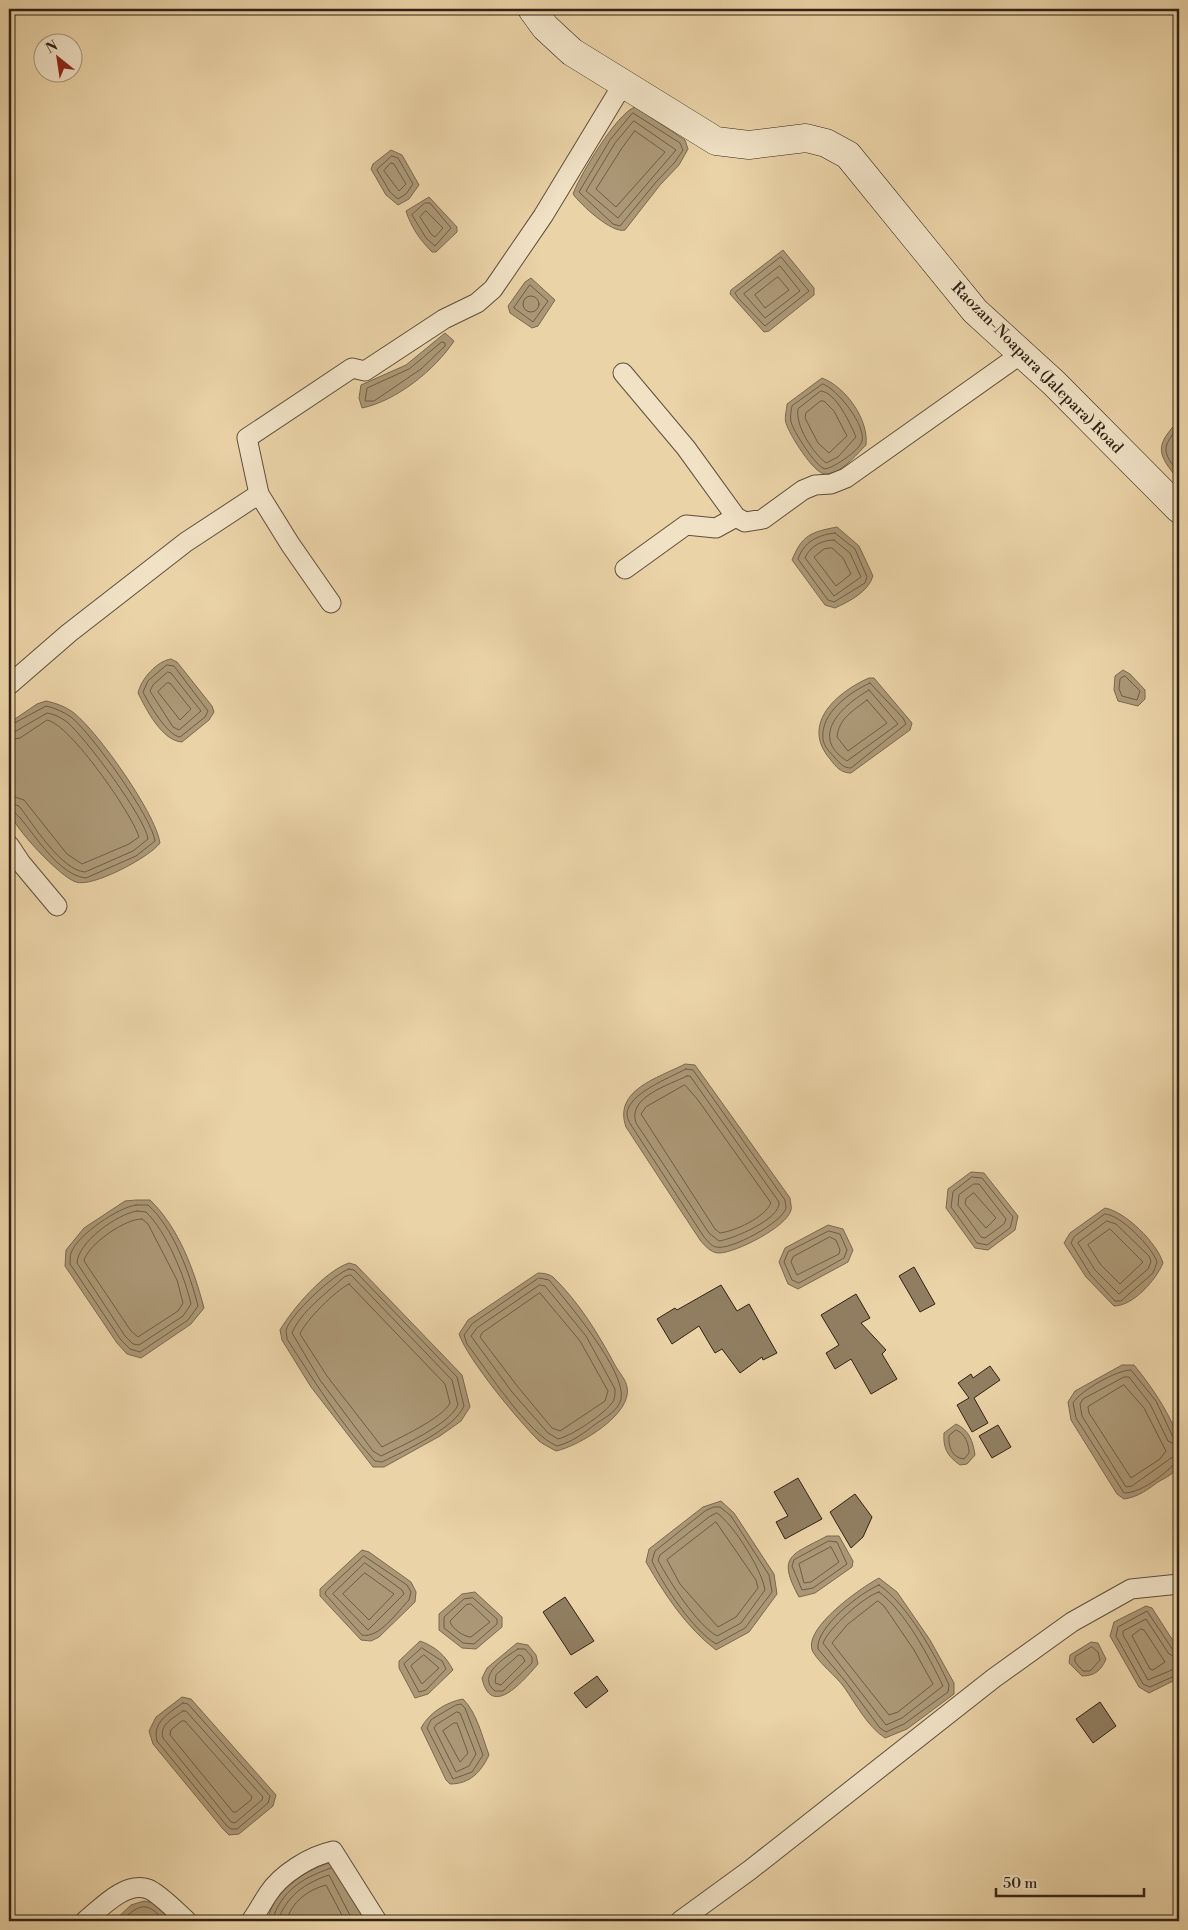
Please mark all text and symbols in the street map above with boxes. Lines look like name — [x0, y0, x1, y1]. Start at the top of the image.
north arrow — [32, 32, 82, 82]
text: N — [43, 37, 61, 58]
street label: Raozan-Noapara (Jalepara) Road — [947, 278, 1127, 458]
scale bar — [996, 1865, 1143, 1897]
text: 50 m — [1003, 1874, 1037, 1893]

